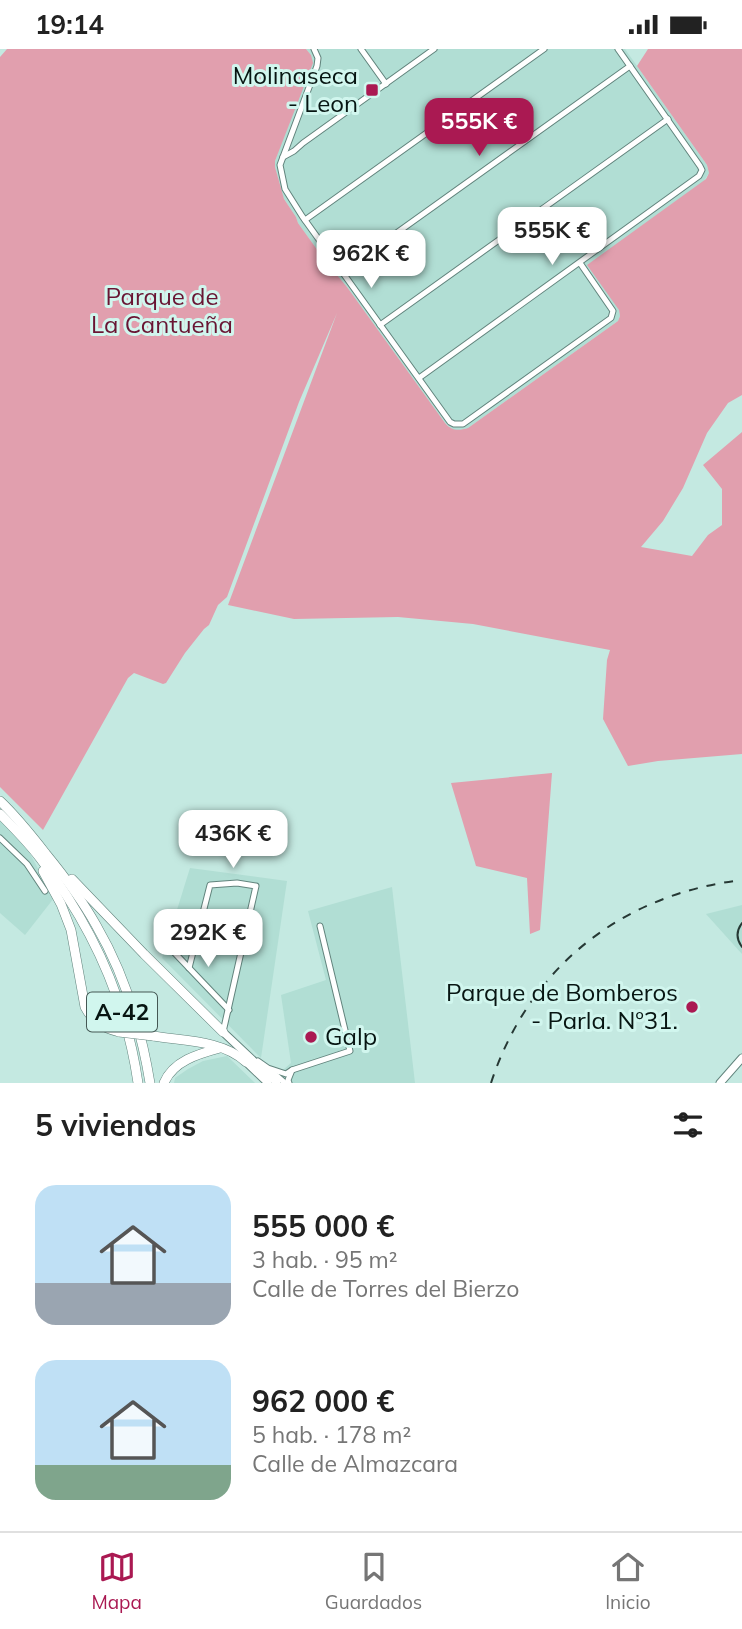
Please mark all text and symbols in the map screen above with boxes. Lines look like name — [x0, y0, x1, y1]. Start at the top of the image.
text: 19:14 — [35, 8, 104, 41]
place label: Molinaseca - Leon — [233, 60, 358, 118]
marker: Molinaseca - Leon — [364, 82, 380, 98]
pin: 555K € — [422, 99, 536, 158]
text: 555K € — [441, 106, 517, 135]
pin: 555K € — [495, 207, 609, 267]
text: 555K € — [514, 215, 590, 244]
pin: 962K € — [314, 231, 428, 290]
text: 962K € — [333, 238, 409, 267]
park label: Parque de La Cantueña — [91, 281, 233, 339]
pin: 436K € — [176, 811, 290, 870]
text: 436K € — [195, 818, 271, 847]
pin: 292K € — [151, 909, 265, 969]
text: 292K € — [170, 917, 246, 946]
place label: Parque de Bomberos - Parla. Nº31. — [446, 977, 678, 1035]
road number: A-42 — [87, 993, 157, 1031]
marker: Parque de Bomberos - Parla. Nº31. — [684, 999, 700, 1015]
place label: Galp — [325, 1021, 377, 1051]
marker: Galp — [303, 1029, 319, 1045]
text: 5 viviendas — [35, 1106, 196, 1144]
icon: filters — [669, 1106, 707, 1144]
text: 555 000 € — [252, 1207, 394, 1245]
icon: home — [91, 1213, 175, 1297]
text: 3 hab. · 95 m² — [252, 1245, 397, 1274]
text: Calle de Torres del Bierzo — [252, 1274, 519, 1303]
text: 962 000 € — [252, 1382, 394, 1420]
icon: home — [91, 1388, 175, 1472]
text: 5 hab. · 178 m² — [252, 1420, 411, 1449]
text: Calle de Almazcara — [252, 1449, 458, 1478]
tab: Mapa — [91, 1548, 142, 1614]
tab: Guardados — [325, 1548, 422, 1614]
tab: Inicio — [605, 1548, 651, 1614]

